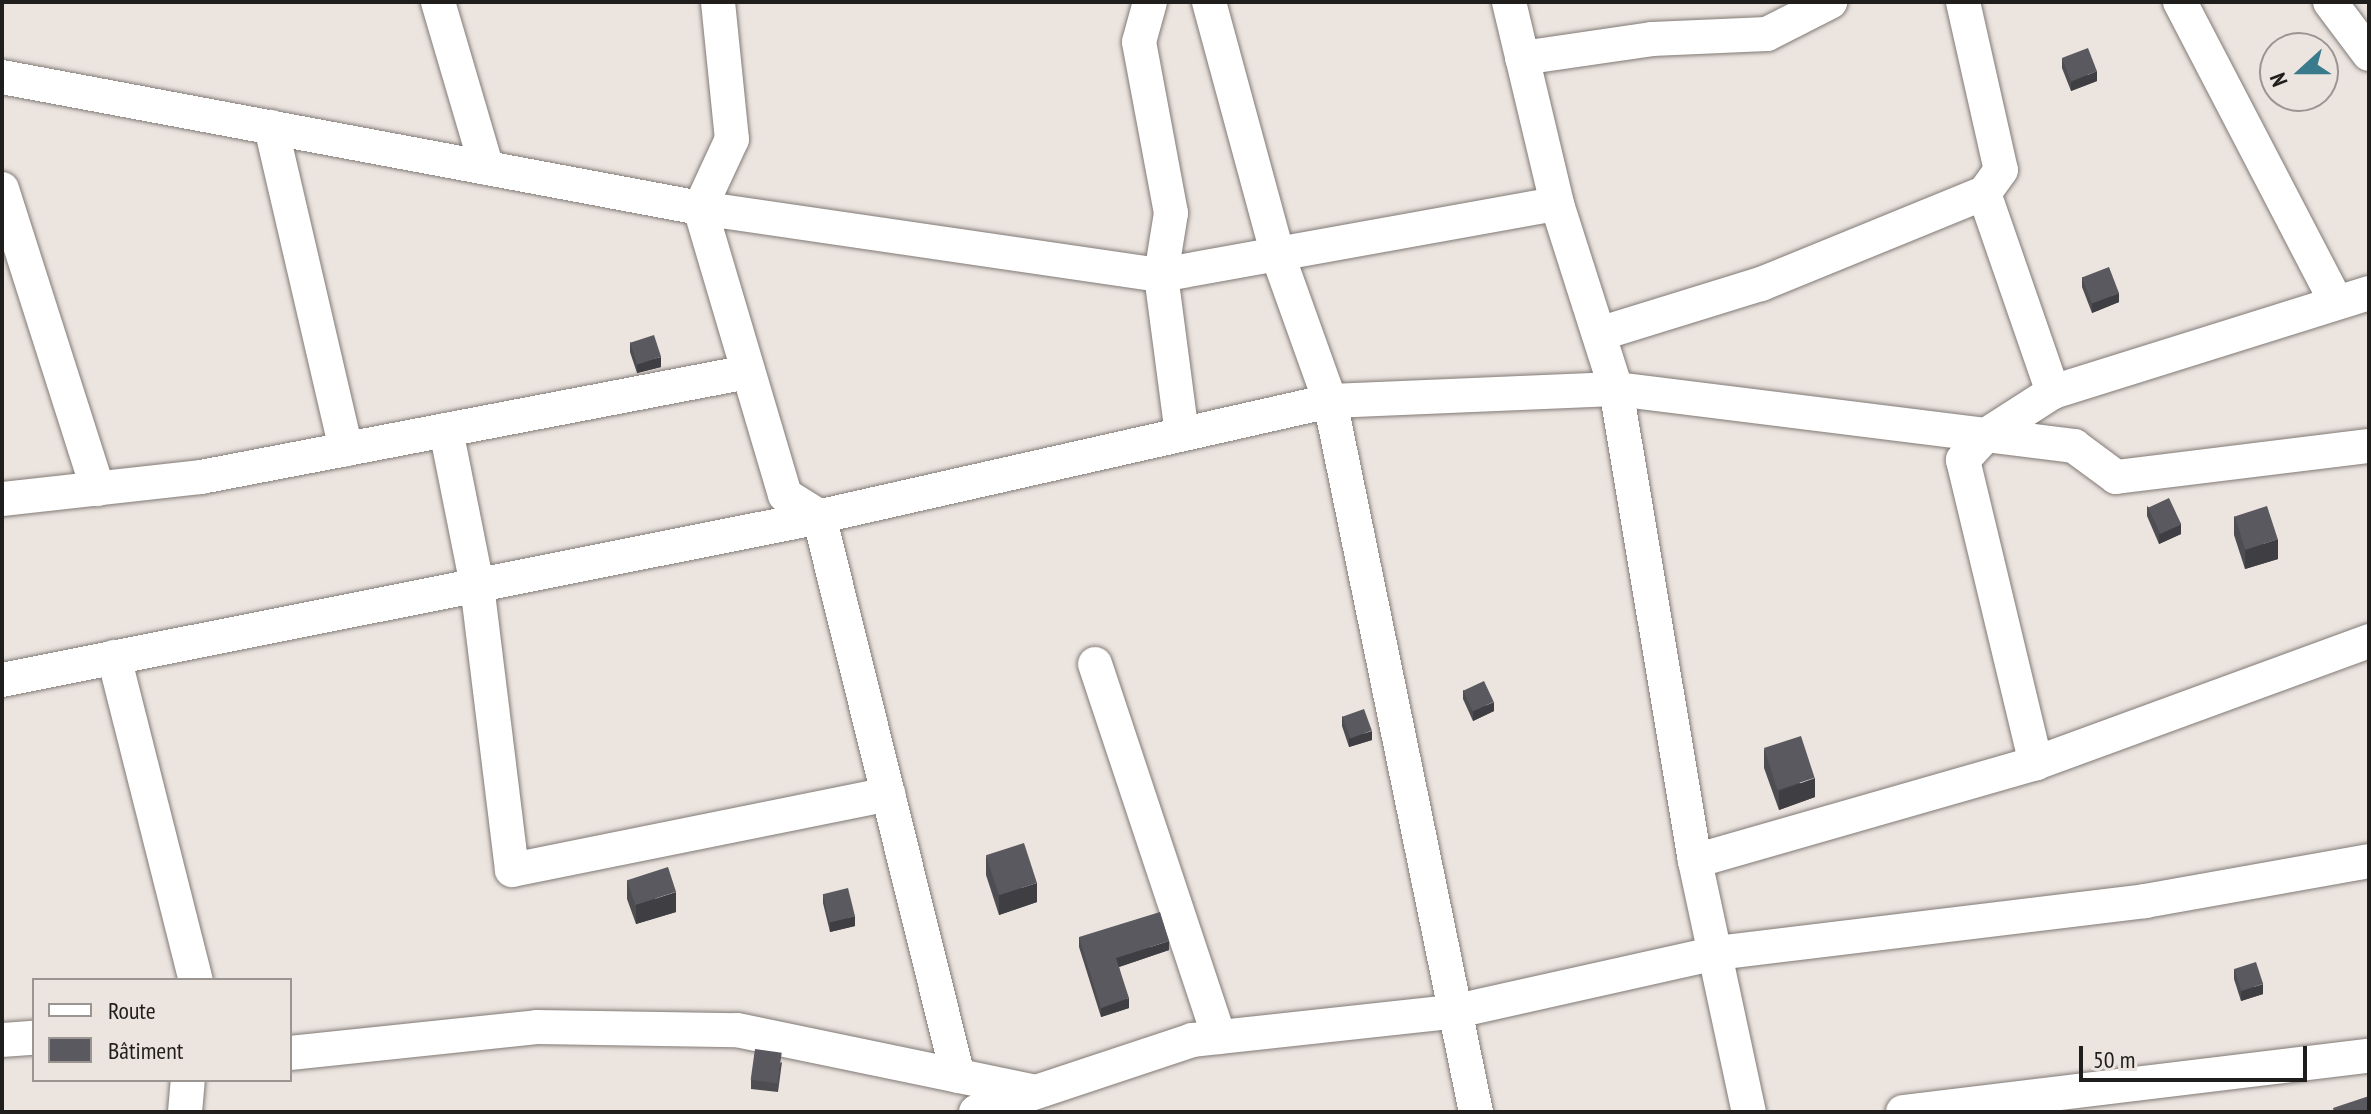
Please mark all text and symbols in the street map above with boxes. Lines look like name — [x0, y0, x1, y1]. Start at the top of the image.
north arrow — [2259, 32, 2339, 112]
text: N — [2263, 69, 2294, 90]
legend — [32, 978, 292, 1082]
text: Route — [108, 995, 156, 1026]
scale bar — [2083, 1030, 2311, 1080]
text: Bâtiment — [108, 1035, 183, 1066]
text: 50 m — [2093, 1044, 2135, 1075]

